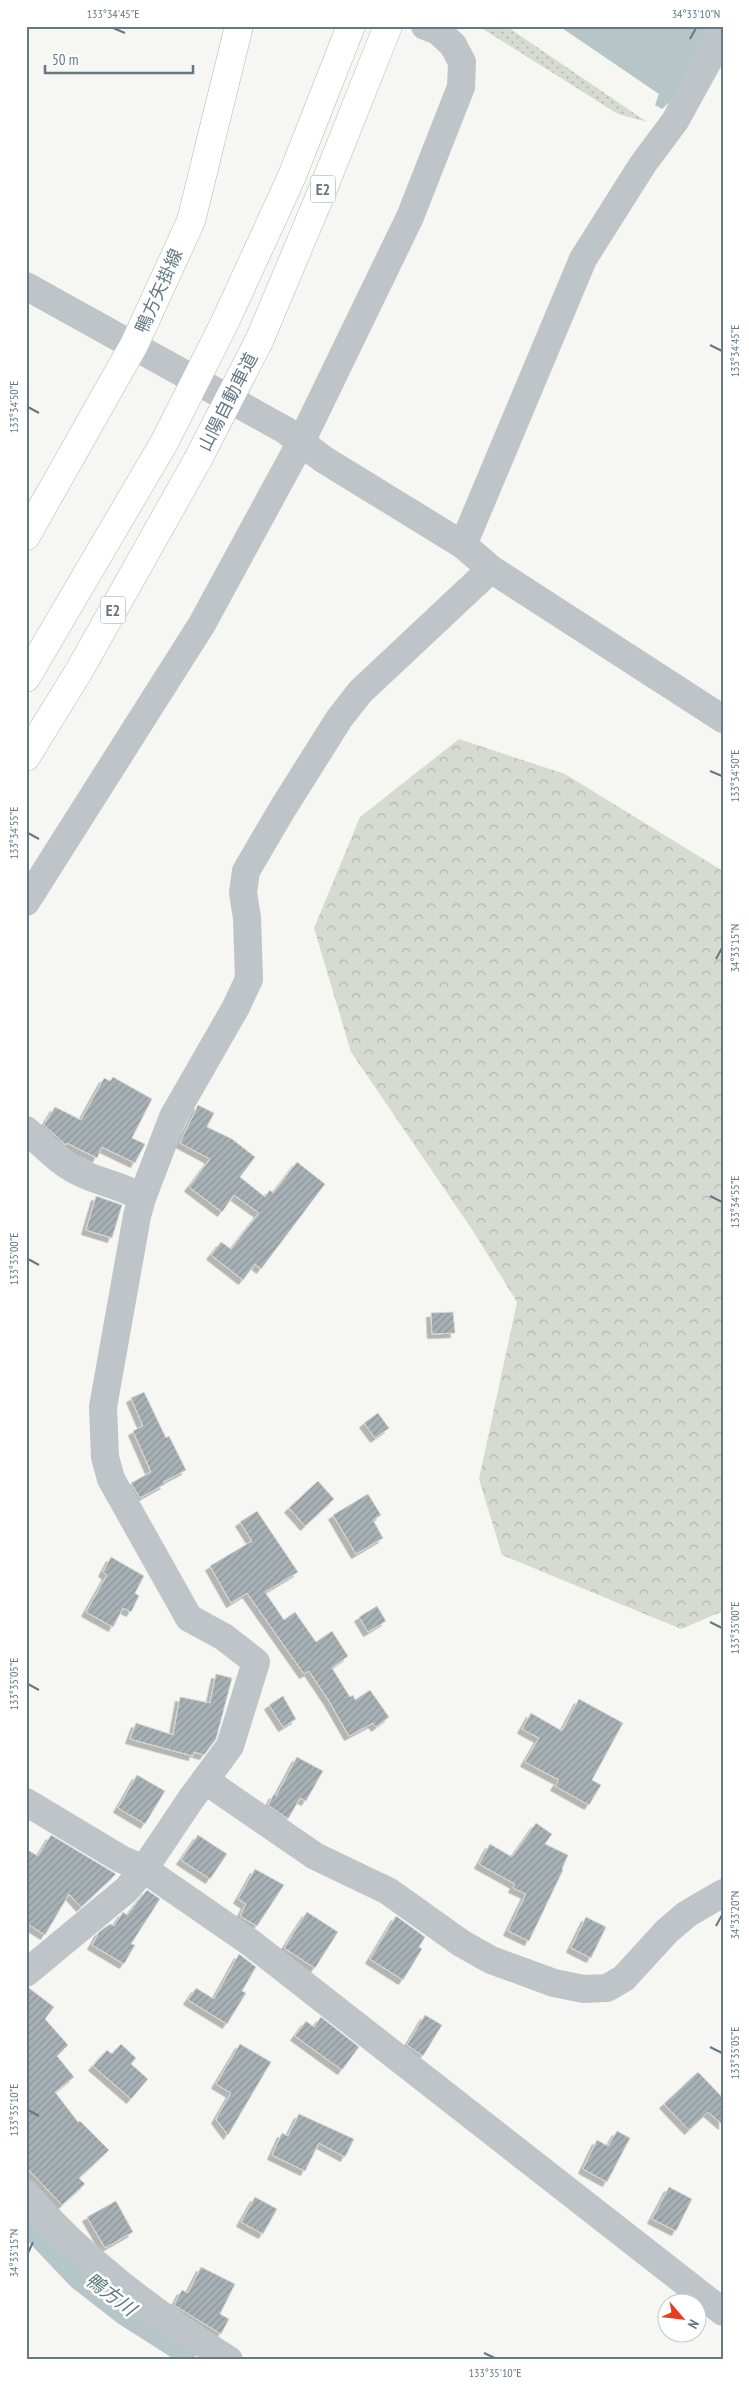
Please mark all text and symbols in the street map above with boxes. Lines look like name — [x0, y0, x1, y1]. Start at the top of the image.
text: 133°34'45"E — [87, 6, 139, 21]
text: 34°33'10"N — [672, 6, 720, 21]
scale bar — [45, 42, 192, 74]
text: 50 m — [52, 50, 78, 69]
road number: E2 — [310, 175, 336, 202]
street label: 鴨方矢掛線 — [130, 245, 187, 337]
text: 133°34'45"E — [727, 325, 742, 377]
street label: 山陽自動車道 — [193, 348, 262, 455]
text: 133°34'50"E — [6, 381, 21, 433]
road number: E2 — [100, 596, 126, 624]
text: 133°34'50"E — [727, 750, 742, 802]
text: 133°34'55"E — [6, 807, 21, 859]
text: 34°33'15"N — [727, 924, 742, 972]
text: 133°34'55"E — [727, 1176, 742, 1228]
text: 133°35'00"E — [6, 1233, 21, 1285]
text: 133°35'00"E — [727, 1602, 742, 1654]
text: 133°35'05"E — [6, 1658, 21, 1710]
text: 34°33'20"N — [727, 1891, 742, 1939]
text: 133°35'05"E — [727, 2027, 742, 2079]
text: 133°35'10"E — [6, 2084, 21, 2136]
text: 34°33'15"N — [6, 2229, 21, 2277]
water label: 鴨方川 — [81, 2267, 143, 2322]
north arrow — [656, 2294, 706, 2344]
text: N — [684, 2317, 703, 2332]
text: 133°35'10"E — [469, 2365, 521, 2380]

